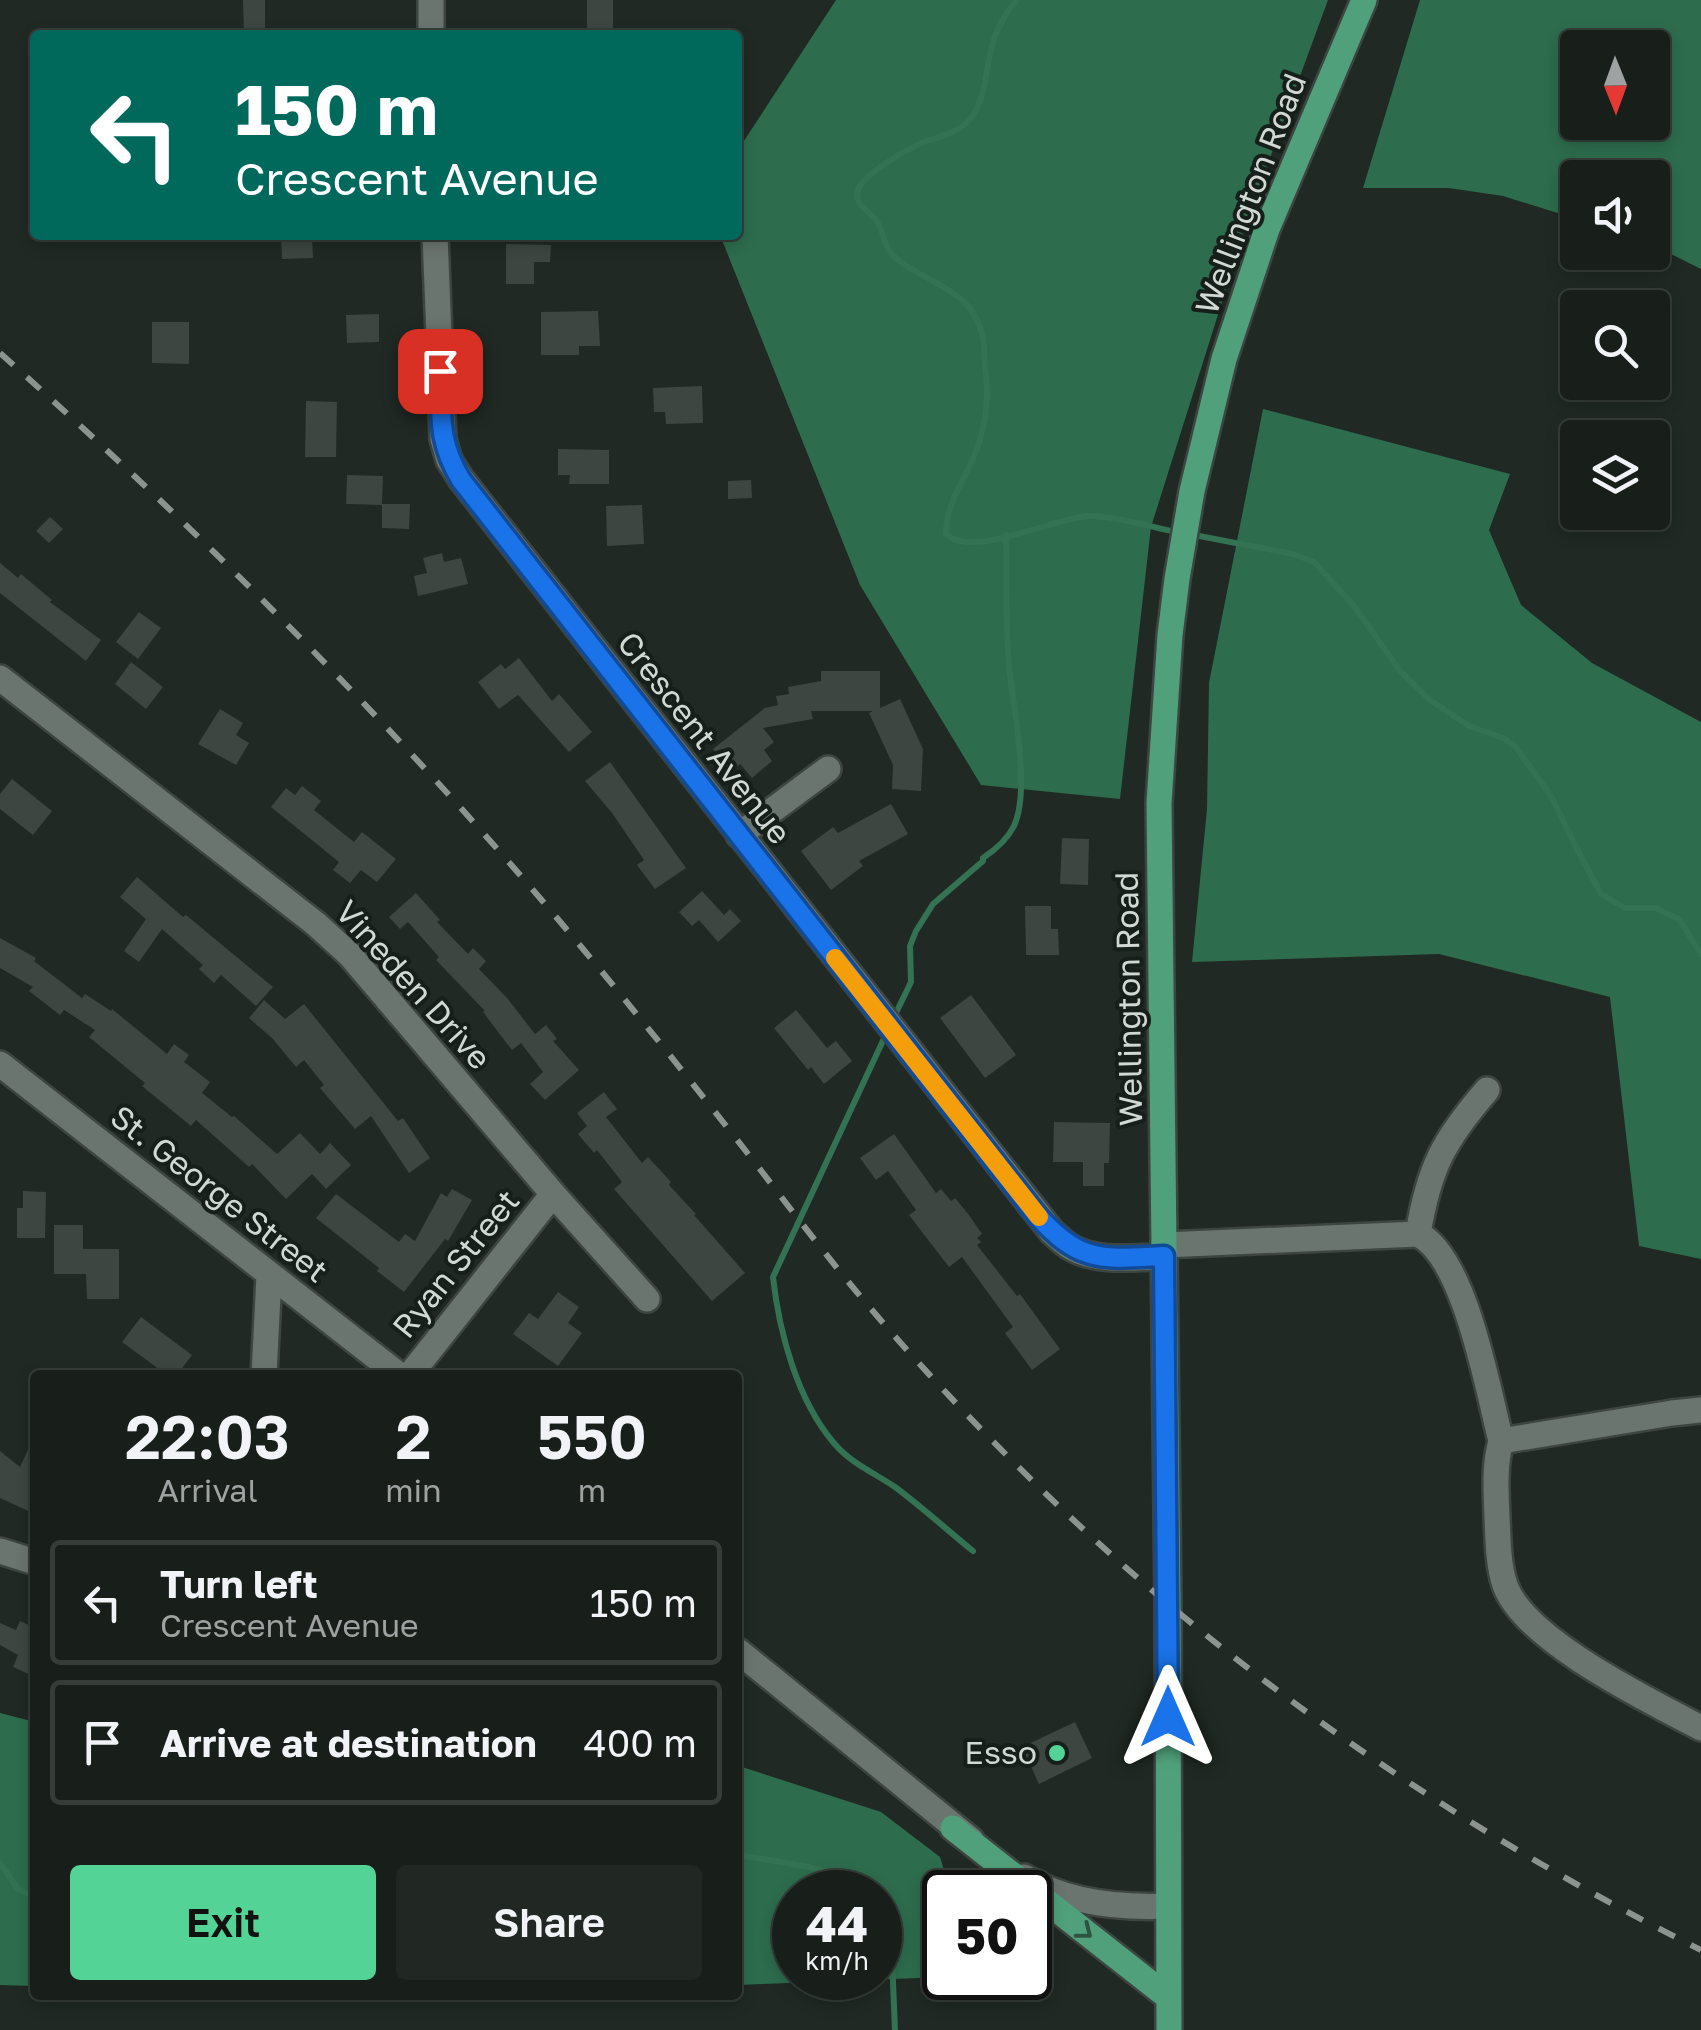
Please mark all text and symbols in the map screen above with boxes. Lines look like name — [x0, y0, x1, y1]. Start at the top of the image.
north arrow — [1560, 30, 1670, 140]
map controls — [1560, 30, 1670, 530]
text: 150 m — [235, 66, 438, 150]
street label: Wellington Road — [1187, 68, 1313, 319]
icon: left — [70, 70, 200, 200]
text: Crescent Avenue — [235, 151, 599, 205]
button: sound — [1560, 160, 1670, 270]
button: search — [1560, 290, 1670, 400]
pin — [398, 329, 483, 414]
icon: arrive — [413, 344, 468, 399]
button: layers — [1560, 420, 1670, 530]
street label: Crescent Avenue — [610, 624, 799, 851]
street label: Wellington Road — [1107, 871, 1149, 1127]
street label: Vineden Drive — [328, 892, 499, 1076]
street label: St. George Street — [104, 1097, 336, 1290]
street label: Ryan Street — [384, 1182, 526, 1345]
text: 22:03 — [125, 1400, 290, 1472]
text: 2 — [395, 1400, 431, 1472]
text: 550 — [537, 1400, 647, 1472]
text: Arrival — [157, 1471, 258, 1509]
text: min — [385, 1471, 442, 1509]
text: m — [578, 1471, 606, 1509]
text: Turn left — [160, 1561, 318, 1606]
icon: left — [75, 1575, 130, 1630]
text: 150 m — [590, 1580, 697, 1625]
text: Crescent Avenue — [160, 1606, 419, 1644]
position arrow — [1116, 1665, 1220, 1769]
icon: arrive — [75, 1715, 130, 1770]
text: Arrive at destination — [160, 1720, 537, 1765]
text: 400 m — [584, 1720, 697, 1765]
place label: Esso — [964, 1733, 1037, 1771]
marker: Esso — [1046, 1742, 1068, 1764]
button: Exit — [70, 1865, 376, 1980]
button: Share — [396, 1865, 702, 1980]
speed limit sign: 50 — [922, 1870, 1052, 2000]
text: 44 — [806, 1893, 868, 1953]
one-way arrow — [1074, 1920, 1092, 1937]
text: km/h — [805, 1945, 869, 1976]

